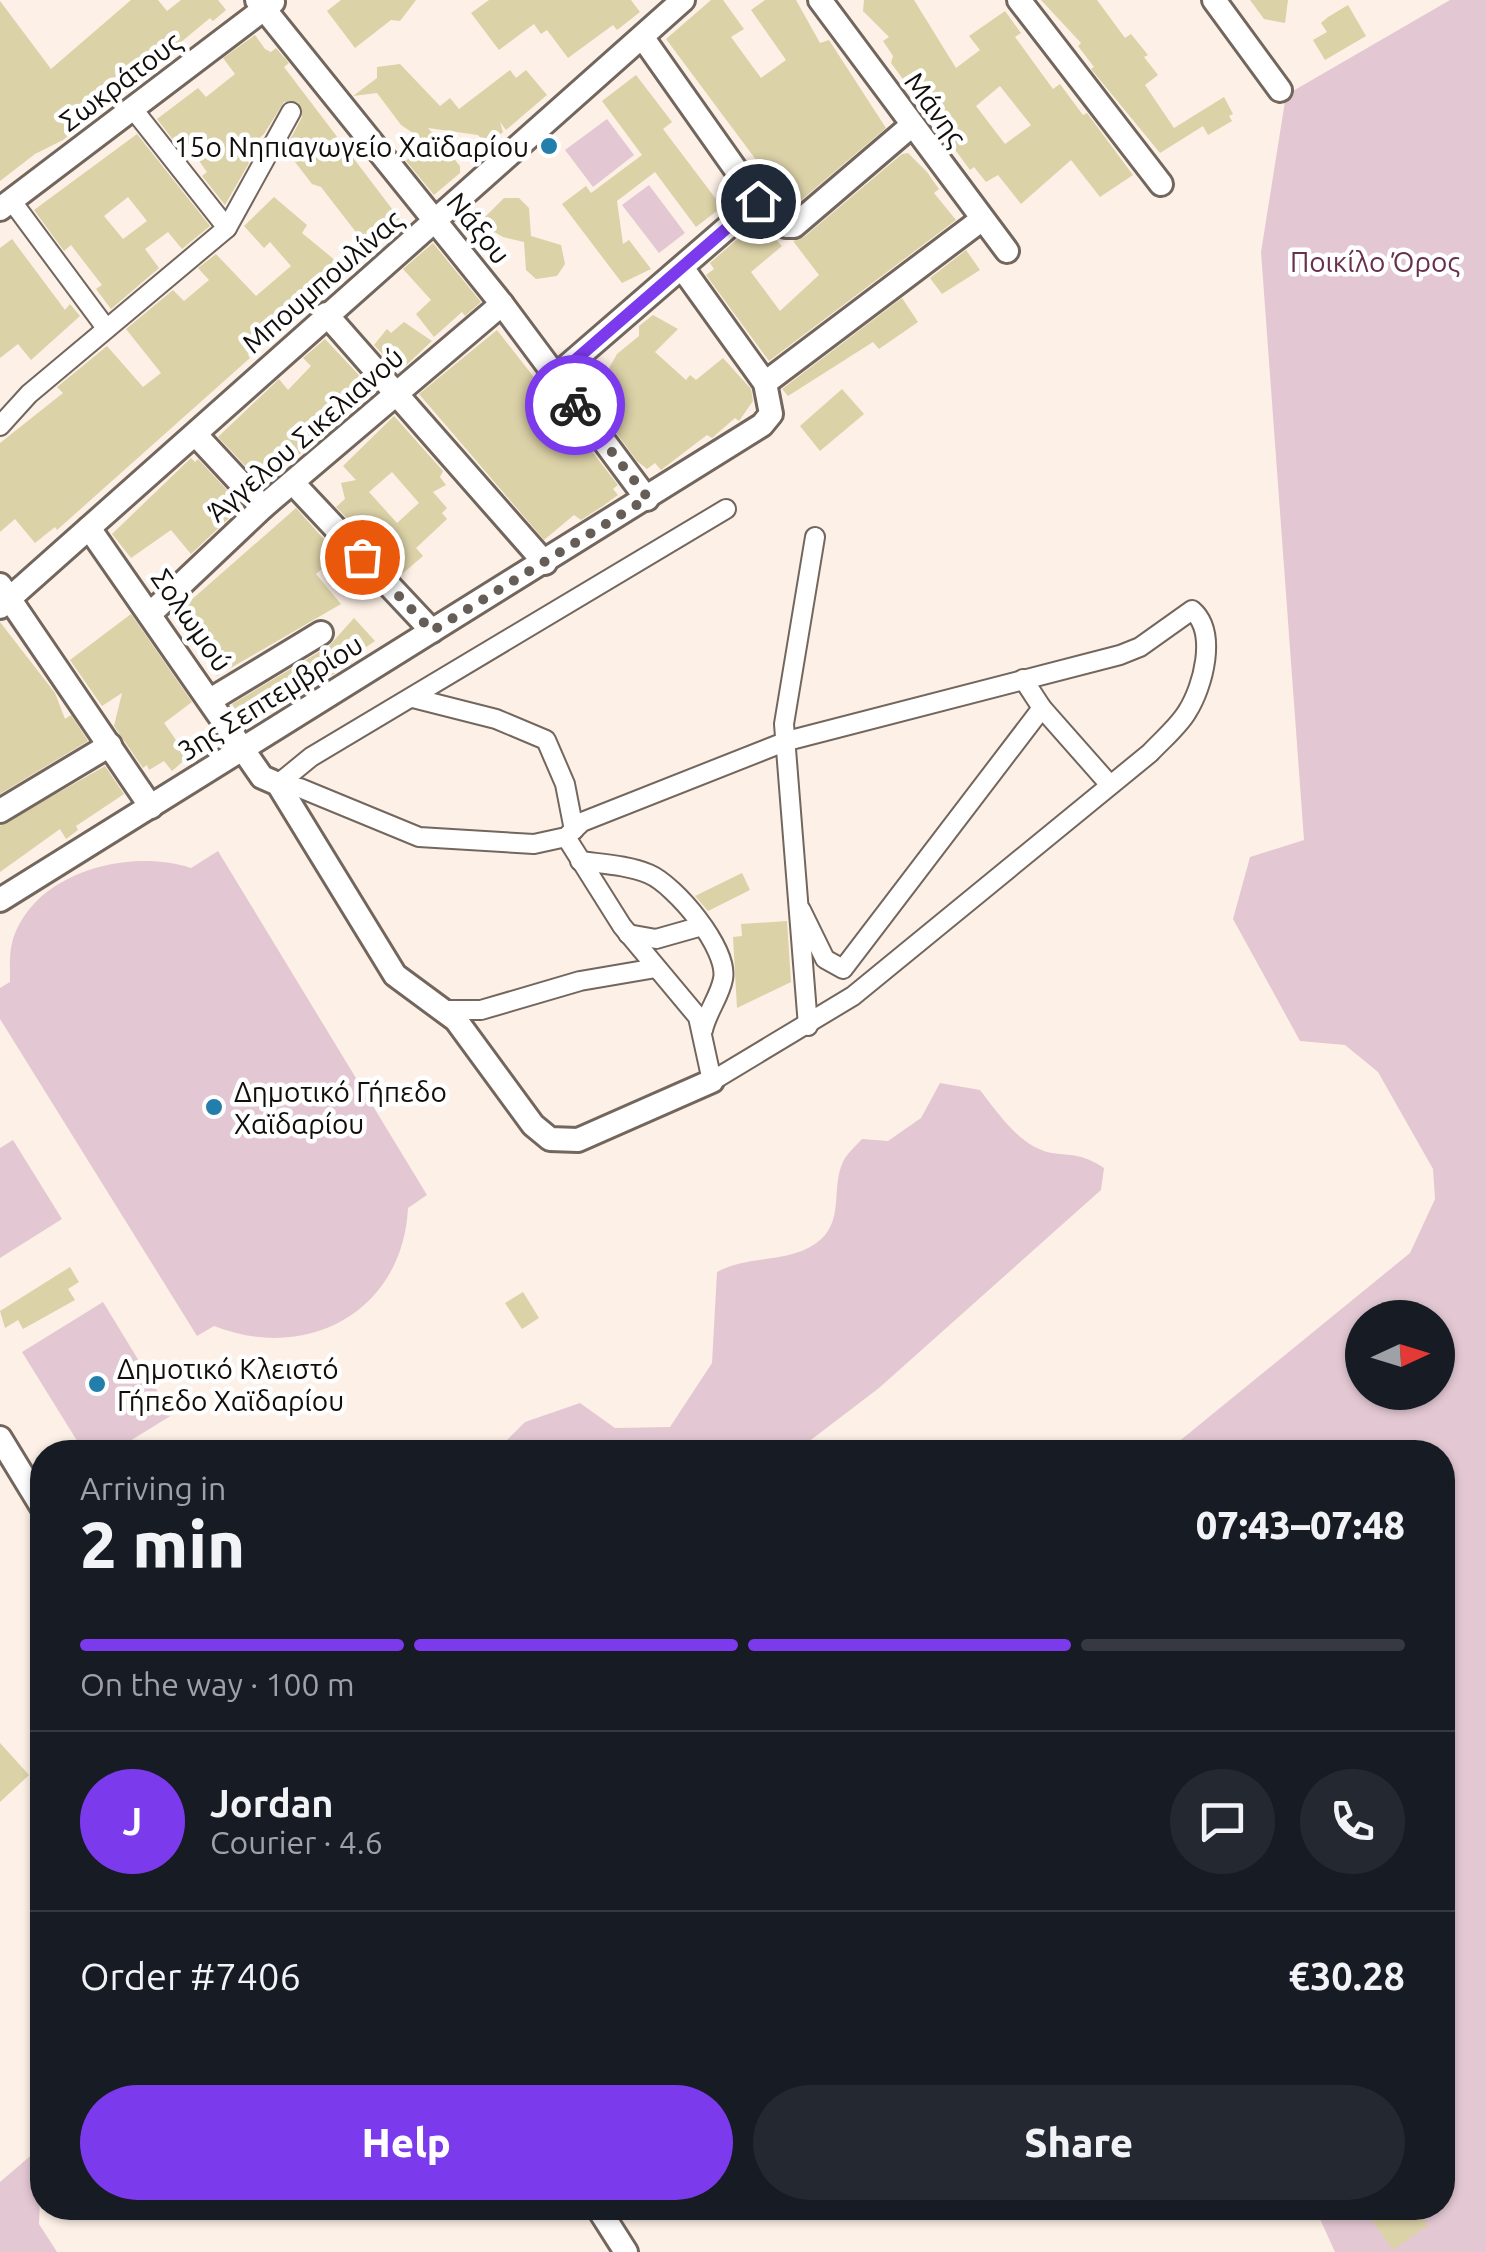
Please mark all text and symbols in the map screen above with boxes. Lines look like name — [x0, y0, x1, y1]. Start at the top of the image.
street label: Σωκράτους — [53, 25, 188, 137]
street label: Μάνης — [898, 66, 973, 153]
place label: 15ο Νηπιαγωγείο Χαϊδαρίου — [174, 131, 529, 162]
marker: 15ο Νηπιαγωγείο Χαϊδαρίου — [538, 135, 560, 157]
pin — [716, 159, 801, 244]
icon: home — [731, 174, 786, 229]
street label: Νάξου — [440, 186, 517, 270]
street label: Μπουμπουλίνας — [236, 203, 409, 360]
park label: Ποικίλο Όρος — [1290, 246, 1460, 278]
street label: Άγγελου Σικελιανού — [201, 341, 409, 527]
courier — [525, 355, 625, 455]
icon: bike — [548, 378, 603, 433]
pin — [320, 515, 405, 600]
icon: bag — [335, 530, 390, 585]
street label: Σολωμού — [146, 563, 238, 677]
street label: 3ης Σεπτεμβρίου — [172, 628, 369, 767]
place label: Δημοτικό Γήπεδο Χαϊδαρίου — [234, 1076, 447, 1139]
marker: Δημοτικό Γήπεδο Χαϊδαρίου — [203, 1096, 225, 1118]
north arrow — [1345, 1300, 1455, 1410]
map controls — [1345, 1300, 1455, 1410]
place label: Δημοτικό Κλειστό Γήπεδο Χαϊδαρίου — [117, 1353, 344, 1416]
marker: Δημοτικό Κλειστό Γήπεδο Χαϊδαρίου — [86, 1373, 108, 1395]
text: Arriving in — [80, 1470, 226, 1506]
text: 07:43–07:48 — [1196, 1504, 1405, 1546]
text: 2 min — [80, 1507, 245, 1580]
text: On the way · 100 m — [80, 1666, 355, 1702]
button: chat — [1170, 1769, 1275, 1874]
button: phone — [1300, 1769, 1405, 1874]
text: Jordan — [210, 1782, 334, 1824]
text: J — [123, 1800, 142, 1842]
text: Courier · 4.6 — [210, 1824, 383, 1860]
text: Order #7406 — [80, 1955, 301, 1997]
text: €30.28 — [1288, 1955, 1405, 1997]
button: Help — [80, 2085, 733, 2200]
button: Share — [753, 2085, 1405, 2200]

